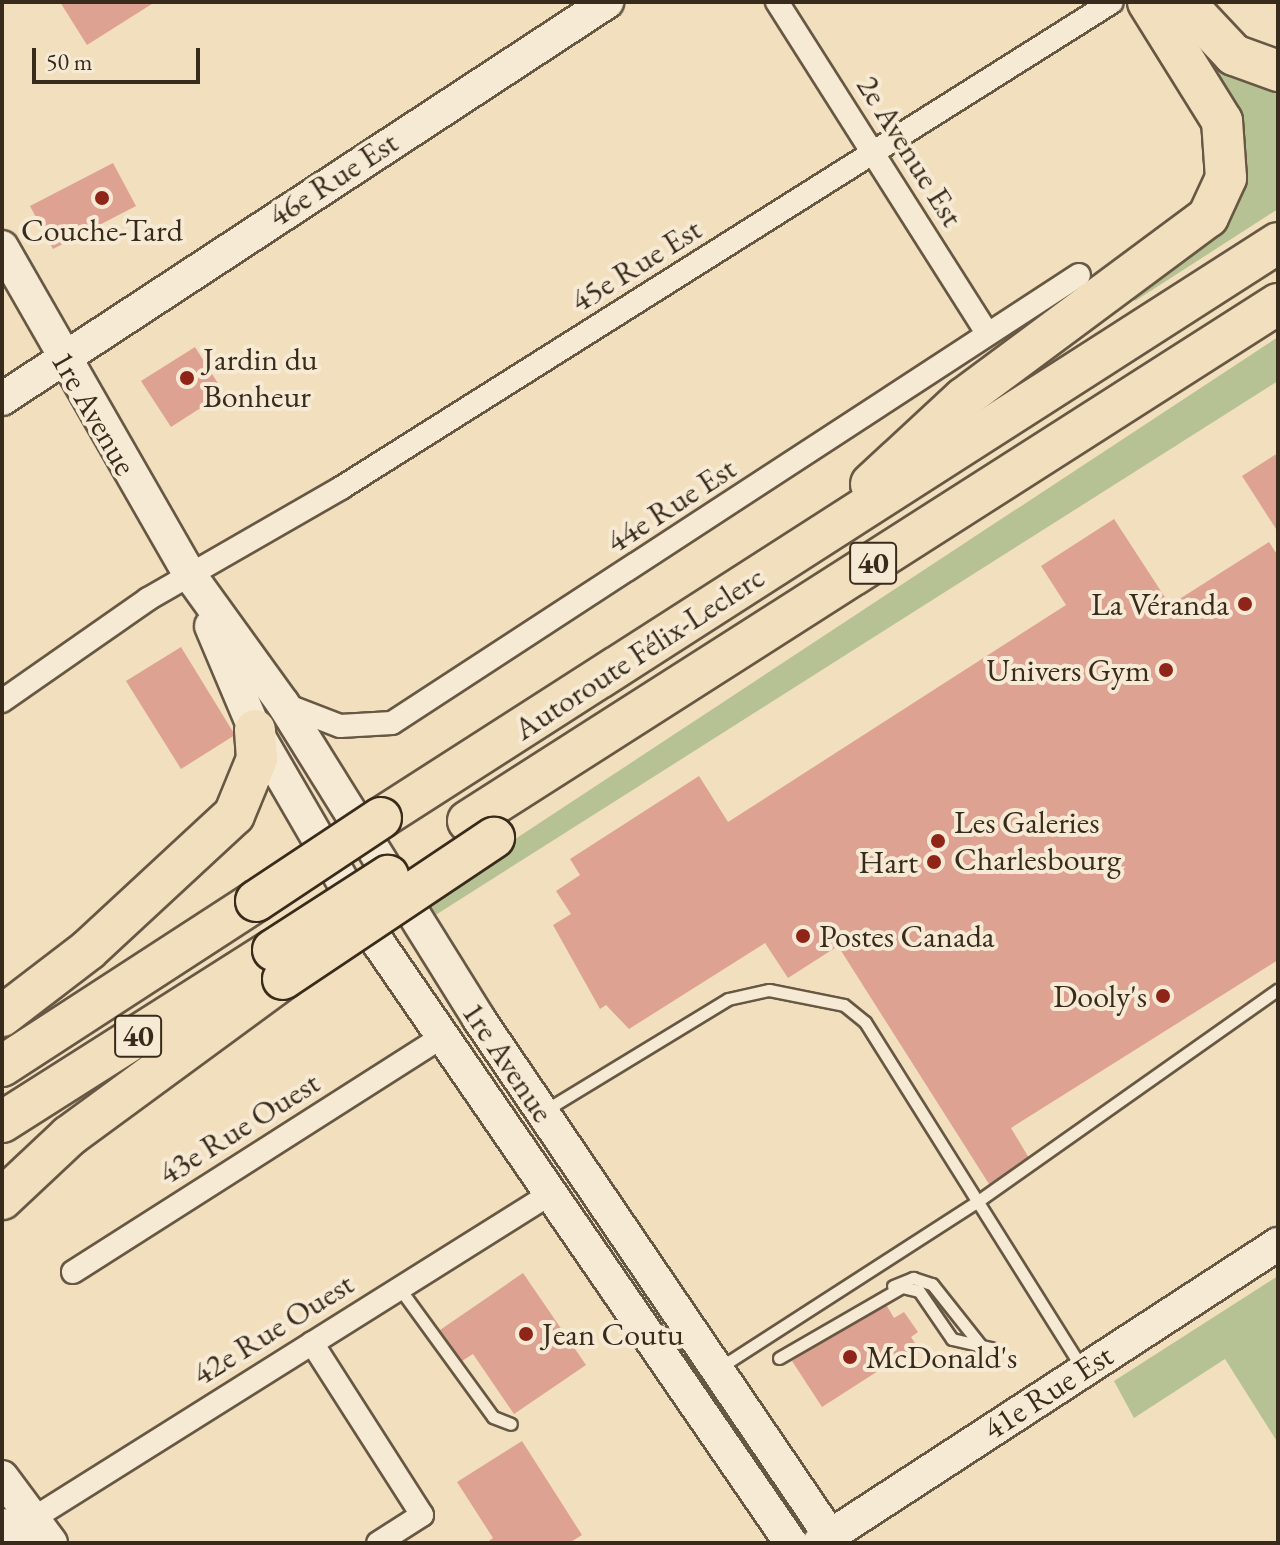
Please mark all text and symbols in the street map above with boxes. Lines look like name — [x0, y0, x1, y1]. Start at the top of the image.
scale bar — [36, 32, 204, 82]
text: 50 m — [46, 46, 93, 77]
street label: 2e Avenue Est — [848, 68, 972, 234]
street label: 46e Rue Est — [261, 123, 405, 235]
marker: Couche-Tard — [93, 189, 111, 207]
street label: 45e Rue Est — [564, 210, 708, 320]
place label: Couche-Tard — [21, 211, 183, 249]
place label: Jardin du Bonheur — [203, 341, 318, 416]
street label: 1re Avenue — [43, 344, 145, 482]
marker: Jardin du Bonheur — [178, 369, 196, 387]
street label: 44e Rue Est — [599, 449, 743, 561]
road number: 40 — [849, 537, 897, 589]
street label: Autoroute Félix-Leclerc — [507, 558, 771, 748]
place label: La Véranda — [1091, 585, 1229, 623]
marker: La Véranda — [1236, 595, 1254, 613]
place label: Univers Gym — [986, 651, 1150, 689]
marker: Univers Gym — [1157, 661, 1175, 679]
place label: Les Galeries Charlesbourg — [954, 804, 1121, 879]
marker: Les Galeries Charlesbourg — [929, 832, 947, 850]
place label: Hart — [859, 843, 918, 881]
marker: Hart — [925, 853, 943, 871]
place label: Postes Canada — [819, 917, 995, 955]
marker: Postes Canada — [794, 927, 812, 945]
place label: Dooly's — [1053, 977, 1147, 1015]
marker: Dooly's — [1154, 987, 1172, 1005]
street label: 1re Avenue — [454, 995, 562, 1129]
road number: 40 — [114, 1010, 162, 1062]
street label: 43e Rue Ouest — [152, 1063, 326, 1193]
street label: 42e Rue Ouest — [186, 1264, 360, 1394]
place label: Jean Coutu — [542, 1315, 684, 1353]
marker: Jean Coutu — [517, 1325, 535, 1343]
street label: 41e Rue Est — [976, 1336, 1120, 1448]
place label: McDonald's — [866, 1338, 1017, 1376]
marker: McDonald's — [841, 1348, 859, 1366]

